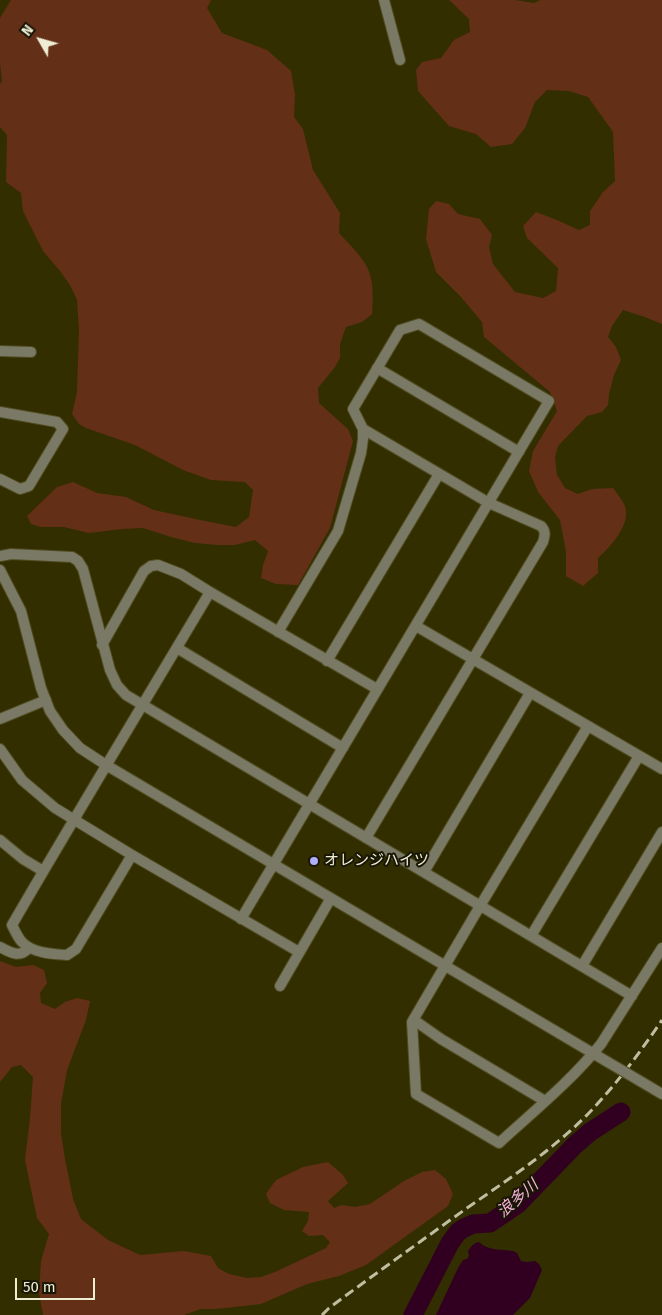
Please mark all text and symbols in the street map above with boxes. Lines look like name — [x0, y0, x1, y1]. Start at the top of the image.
north arrow — [15, 15, 65, 65]
text: N — [18, 22, 37, 39]
place label: オレンジハイツ — [324, 852, 429, 870]
marker: オレンジハイツ — [308, 855, 320, 867]
water label: 浪多川 — [494, 1176, 542, 1222]
scale bar — [18, 1268, 98, 1300]
text: 50 m — [23, 1278, 56, 1296]

